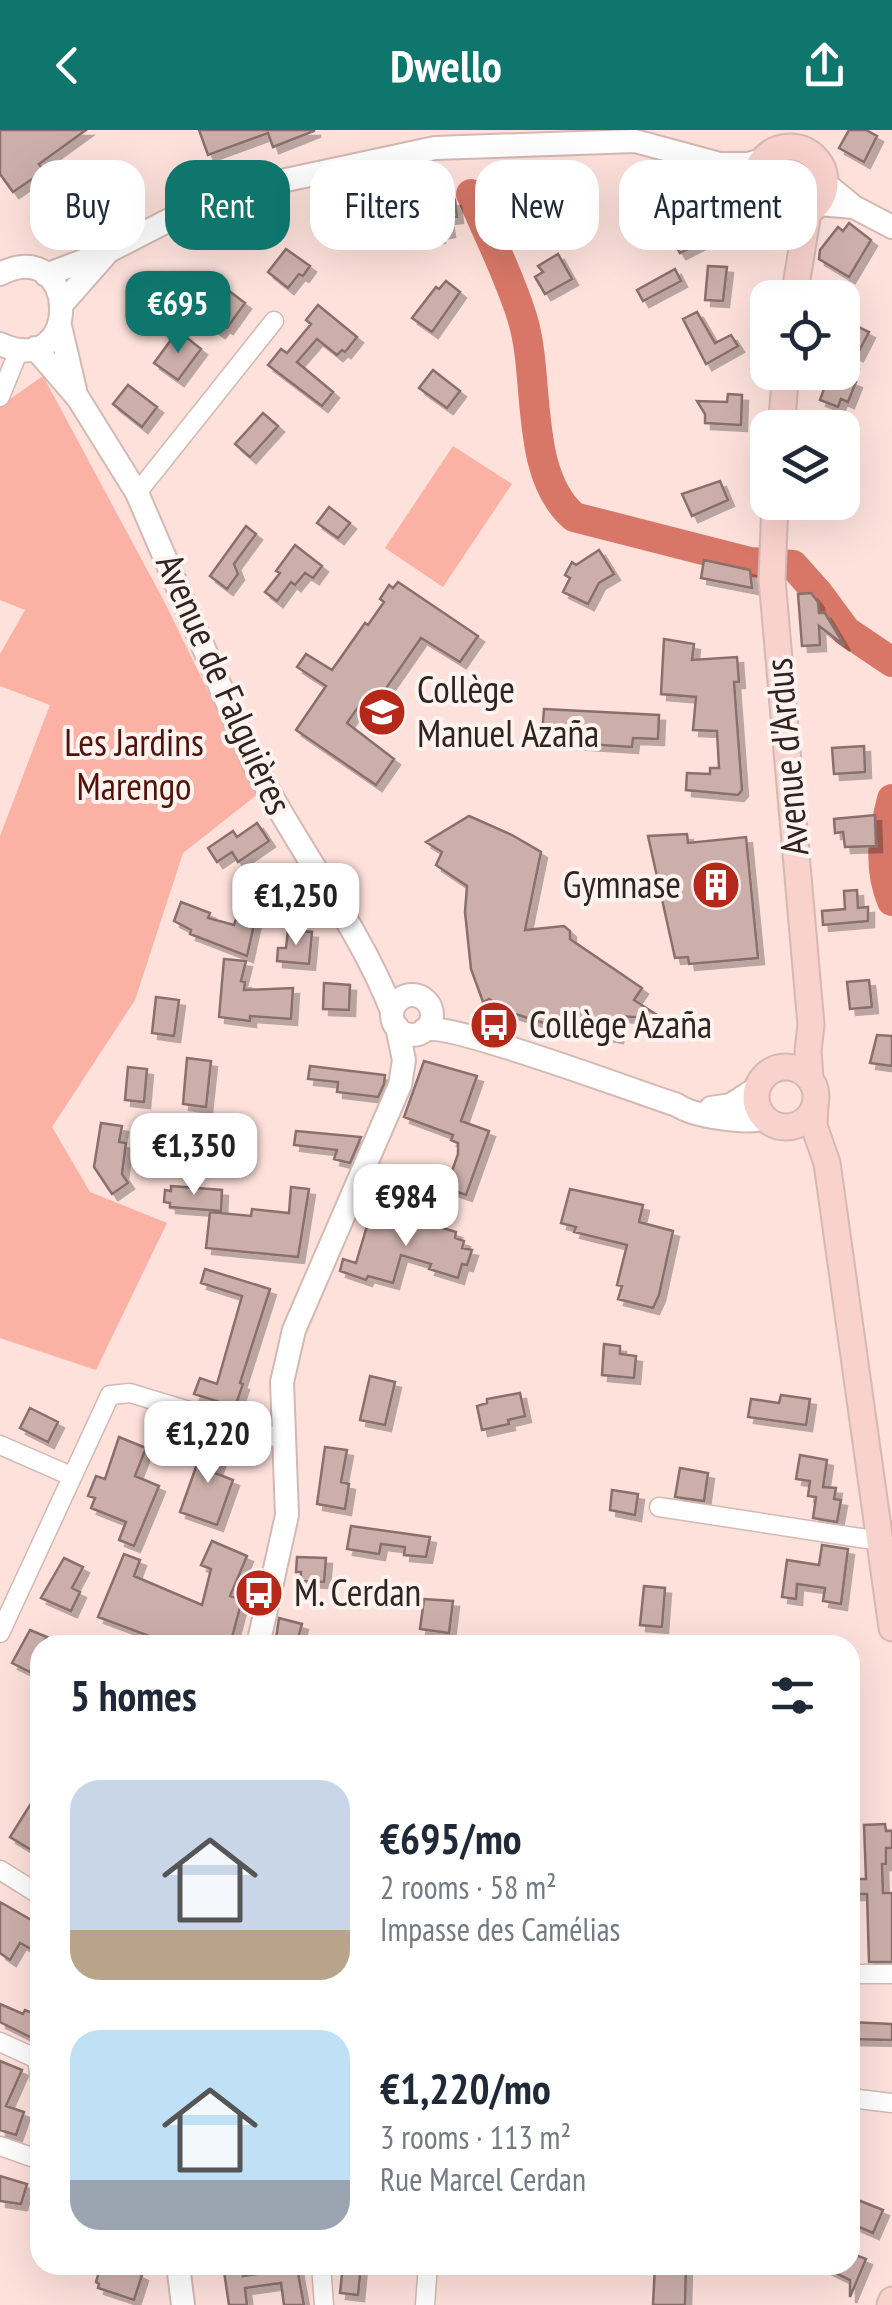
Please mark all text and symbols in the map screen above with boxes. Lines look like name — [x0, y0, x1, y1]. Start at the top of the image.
text: Dwello — [390, 36, 502, 94]
icon: back — [40, 38, 95, 93]
icon: share — [797, 38, 852, 93]
chip: Buy — [30, 160, 145, 250]
chip: Rent — [165, 160, 290, 250]
chip: Filters — [310, 160, 455, 250]
chip: New — [475, 160, 599, 250]
chip: Apartment — [619, 160, 817, 250]
pin: €695 — [119, 271, 237, 356]
map controls — [750, 280, 860, 520]
button: locate — [750, 280, 860, 390]
text: €695 — [147, 282, 209, 324]
button: layers — [750, 410, 860, 520]
street label: Avenue de Falguières — [146, 546, 305, 821]
street label: Avenue d'Ardus — [752, 656, 819, 858]
place label: Collège Manuel Azaña — [417, 664, 599, 757]
school or university icon: Collège Manuel Azaña — [356, 686, 408, 738]
park label: Les Jardins Marengo — [64, 717, 204, 810]
place label: Gymnase — [563, 859, 681, 908]
building icon: Gymnase — [690, 859, 742, 911]
pin: €1,250 — [215, 863, 377, 948]
text: €1,250 — [254, 874, 338, 916]
bus stop icon: Collège Azaña — [468, 999, 520, 1051]
place label: Collège Azaña — [529, 999, 712, 1048]
pin: €1,350 — [113, 1113, 275, 1198]
text: €1,350 — [152, 1124, 236, 1166]
pin: €984 — [347, 1164, 465, 1249]
text: €984 — [375, 1175, 437, 1217]
pin: €1,220 — [127, 1401, 289, 1486]
text: €1,220 — [166, 1412, 250, 1454]
bus stop icon: M. Cerdan — [233, 1567, 285, 1619]
place label: M. Cerdan — [294, 1567, 421, 1616]
text: 5 homes — [70, 1668, 197, 1723]
icon: filters — [765, 1668, 820, 1723]
text: €695/mo — [380, 1811, 522, 1866]
icon: home — [150, 1820, 270, 1940]
text: 2 rooms · 58 m² — [380, 1866, 557, 1908]
text: Impasse des Camélias — [380, 1908, 620, 1950]
text: €1,220/mo — [380, 2061, 551, 2116]
icon: home — [150, 2070, 270, 2190]
text: 3 rooms · 113 m² — [380, 2116, 571, 2158]
text: Rue Marcel Cerdan — [380, 2158, 586, 2200]

